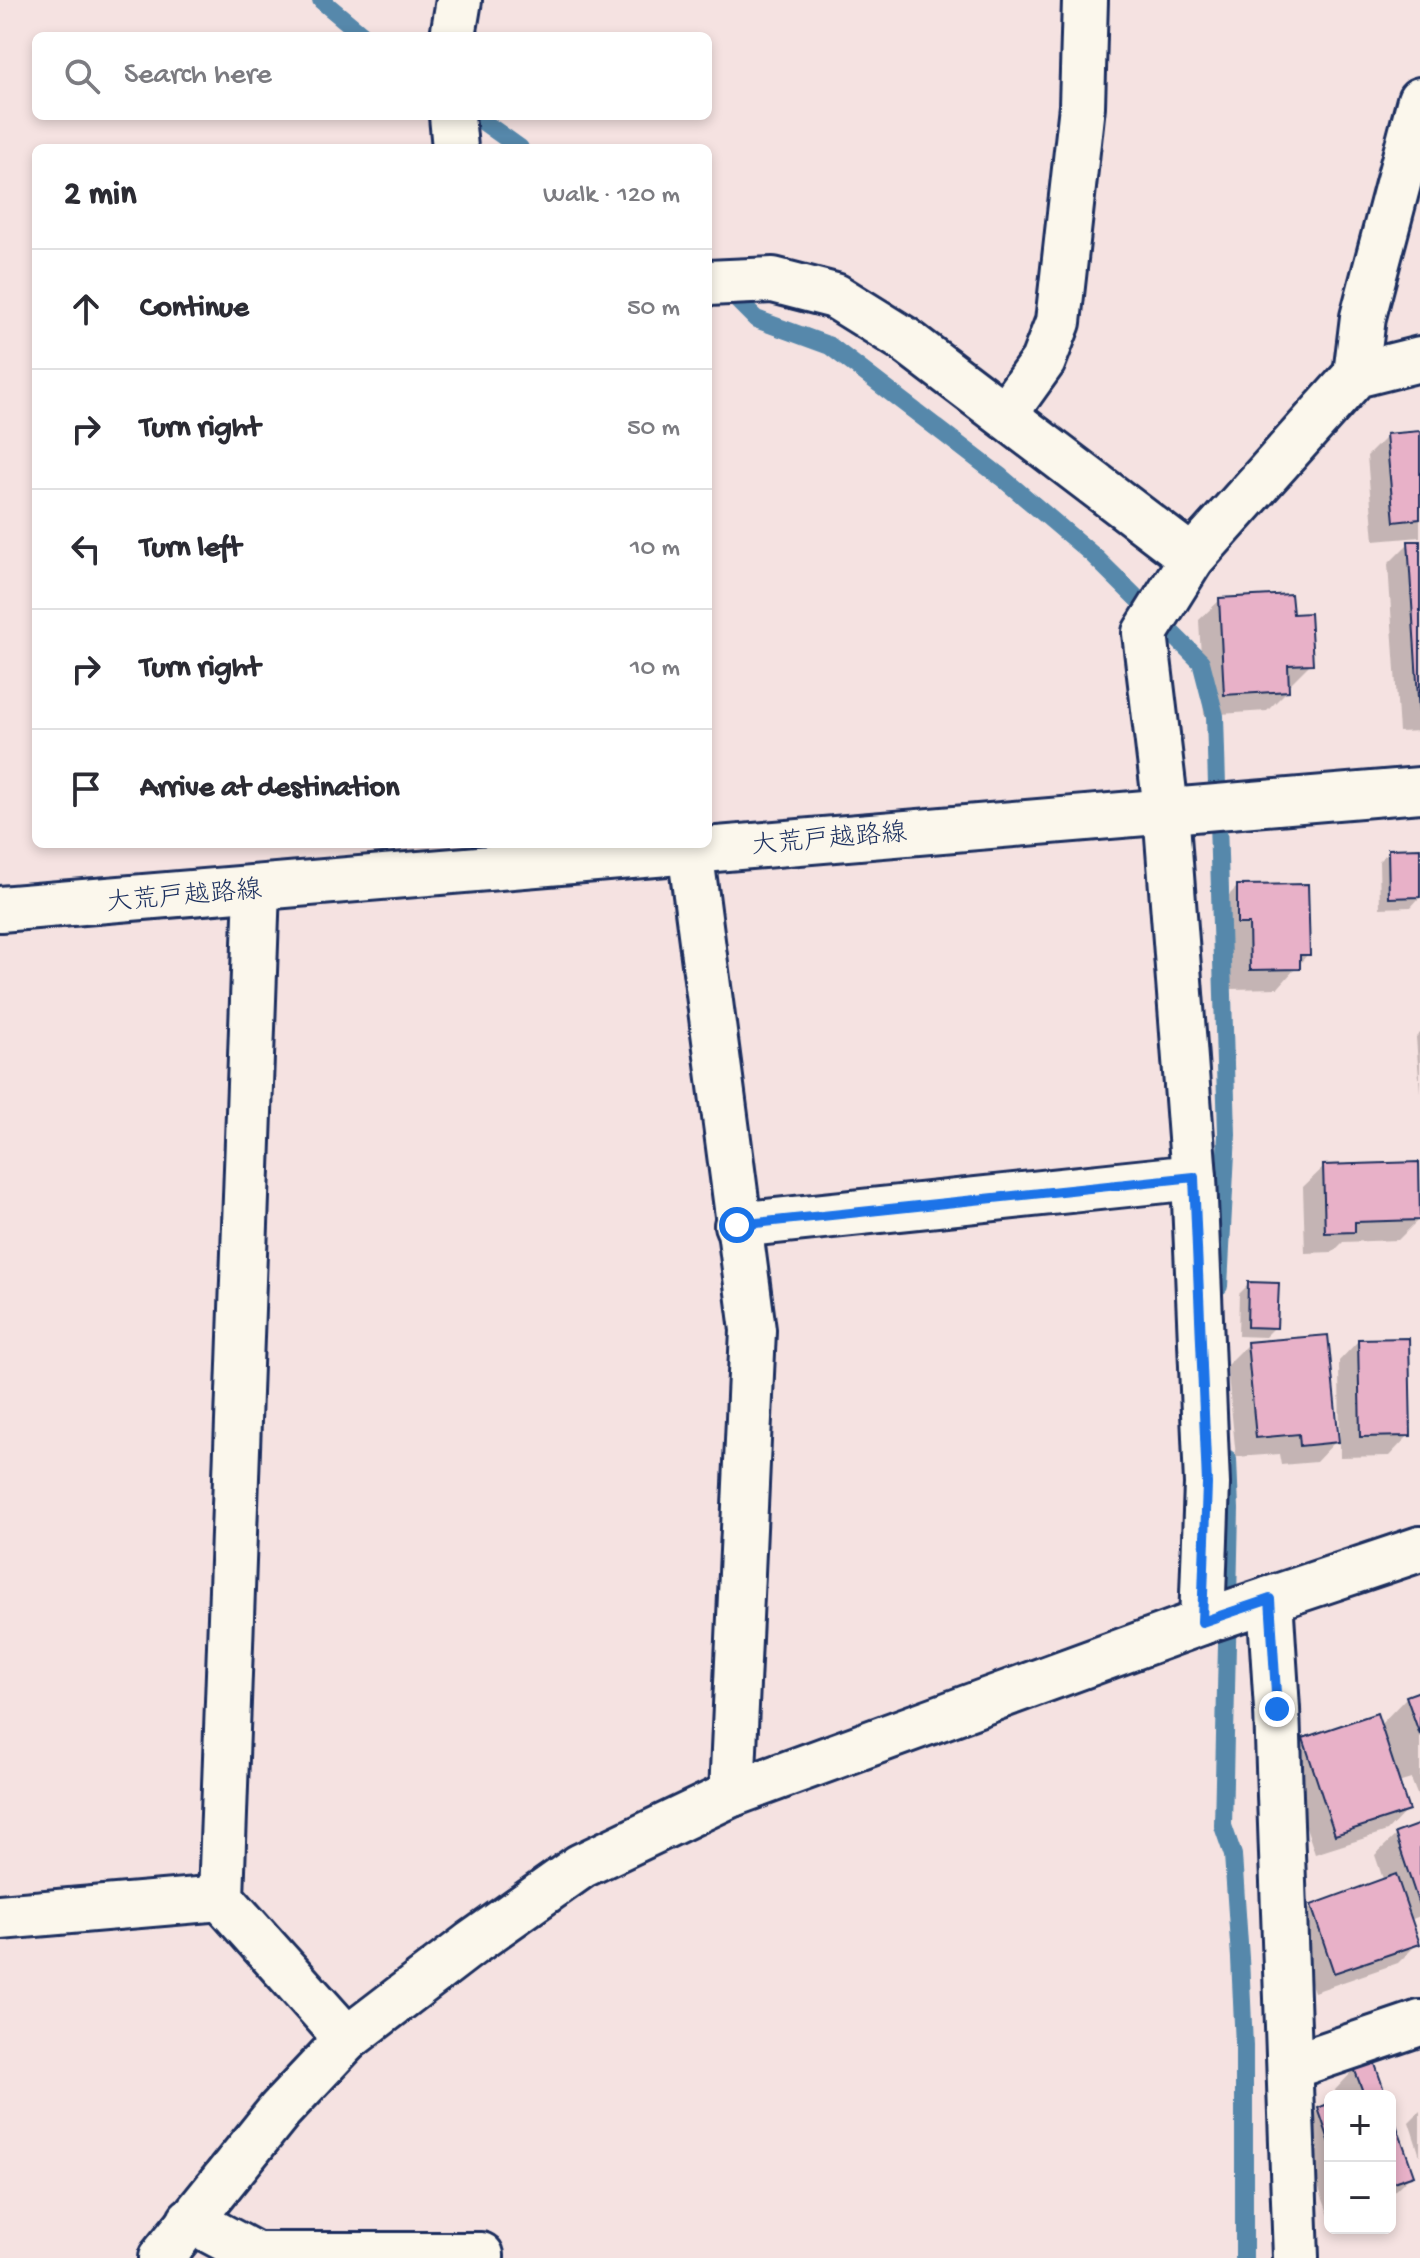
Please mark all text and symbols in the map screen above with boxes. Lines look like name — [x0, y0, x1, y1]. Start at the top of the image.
search box — [32, 32, 712, 120]
icon: search — [60, 54, 104, 98]
text: Search here — [124, 59, 272, 94]
text: 2 min — [64, 176, 136, 216]
text: Walk · 120 m — [543, 181, 680, 212]
icon: ahead — [64, 287, 108, 331]
text: Continue — [140, 292, 249, 327]
text: 50 m — [627, 294, 680, 325]
icon: right — [64, 407, 108, 451]
text: Turn right — [140, 412, 260, 447]
text: 50 m — [627, 414, 680, 445]
icon: left — [64, 527, 108, 571]
text: Turn left — [140, 532, 241, 567]
text: 10 m — [630, 534, 680, 565]
icon: right — [64, 647, 108, 691]
text: Turn right — [140, 652, 260, 687]
text: 10 m — [630, 654, 680, 685]
icon: arrive — [64, 767, 108, 811]
text: Arrive at destination — [140, 772, 400, 807]
street label: 大荒戸越路線 — [750, 818, 908, 864]
street label: 大荒戸越路線 — [105, 875, 263, 921]
route start — [719, 1207, 755, 1243]
route end — [1259, 1691, 1295, 1727]
map controls — [1324, 2090, 1396, 2234]
button: + — [1324, 2090, 1396, 2162]
button: − — [1324, 2162, 1396, 2234]

